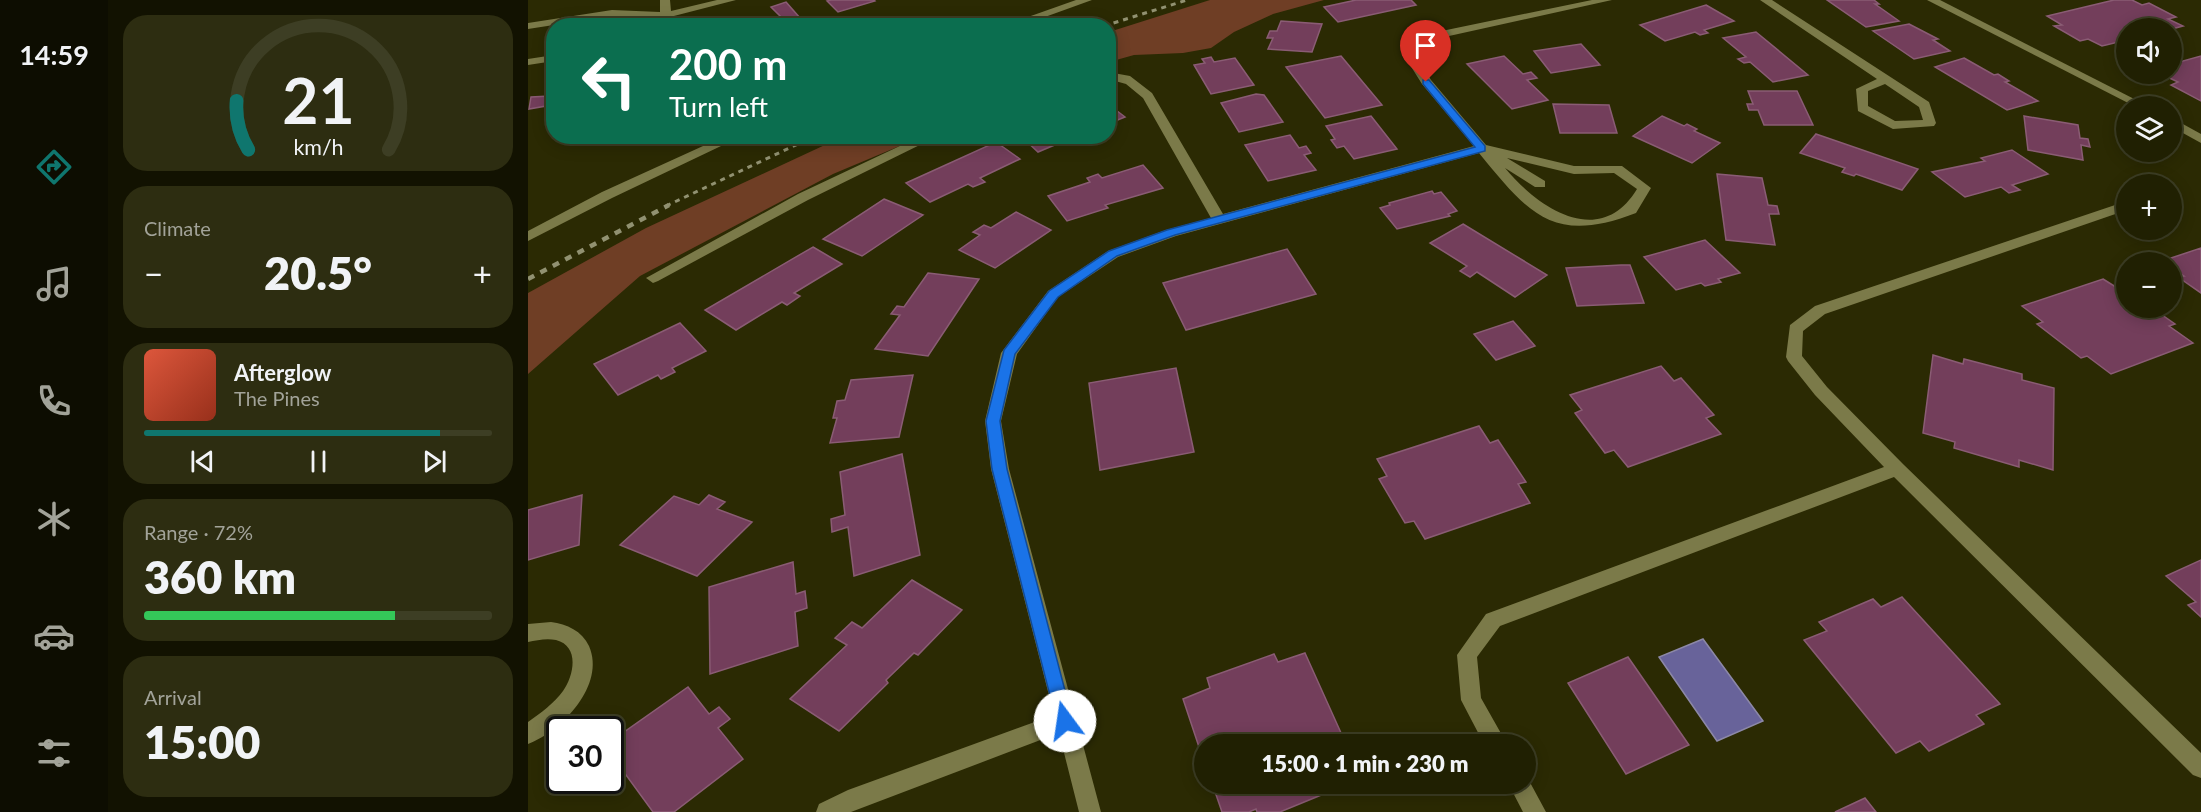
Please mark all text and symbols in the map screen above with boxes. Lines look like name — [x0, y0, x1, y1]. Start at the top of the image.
map controls — [2116, 18, 2182, 318]
button: sound — [2116, 18, 2182, 84]
pin — [1400, 20, 1451, 82]
icon: arrive — [1409, 29, 1442, 62]
text: 14:59 — [19, 38, 89, 71]
text: 200 m — [669, 39, 787, 89]
icon: left — [570, 42, 648, 120]
text: 21 — [282, 62, 354, 137]
text: Turn left — [669, 90, 768, 123]
button: layers — [2116, 96, 2182, 162]
text: km/h — [293, 134, 343, 160]
icon: directions — [33, 146, 75, 188]
button: + — [2116, 174, 2182, 240]
text: Climate — [144, 216, 211, 240]
text: 20.5° — [264, 246, 372, 300]
button: − — [2116, 252, 2182, 318]
text: − — [144, 253, 163, 293]
text: + — [473, 253, 492, 293]
icon: music — [33, 263, 75, 305]
text: Afterglow — [234, 359, 331, 386]
icon: phone — [33, 380, 75, 422]
text: The Pines — [234, 386, 320, 410]
icon: previous — [186, 445, 219, 478]
icon: pause — [302, 445, 335, 478]
icon: next — [418, 445, 451, 478]
icon: climate — [33, 498, 75, 540]
text: Range · 72% — [144, 520, 253, 544]
text: 360 km — [144, 550, 296, 604]
icon: car — [33, 615, 75, 657]
text: Arrival — [144, 685, 202, 709]
position arrow — [1033, 689, 1097, 753]
text: 15:00 — [144, 715, 260, 769]
speed limit sign: 30 — [546, 716, 624, 794]
icon: filters — [33, 732, 75, 774]
text: 15:00 · 1 min · 230 m — [1262, 750, 1468, 777]

